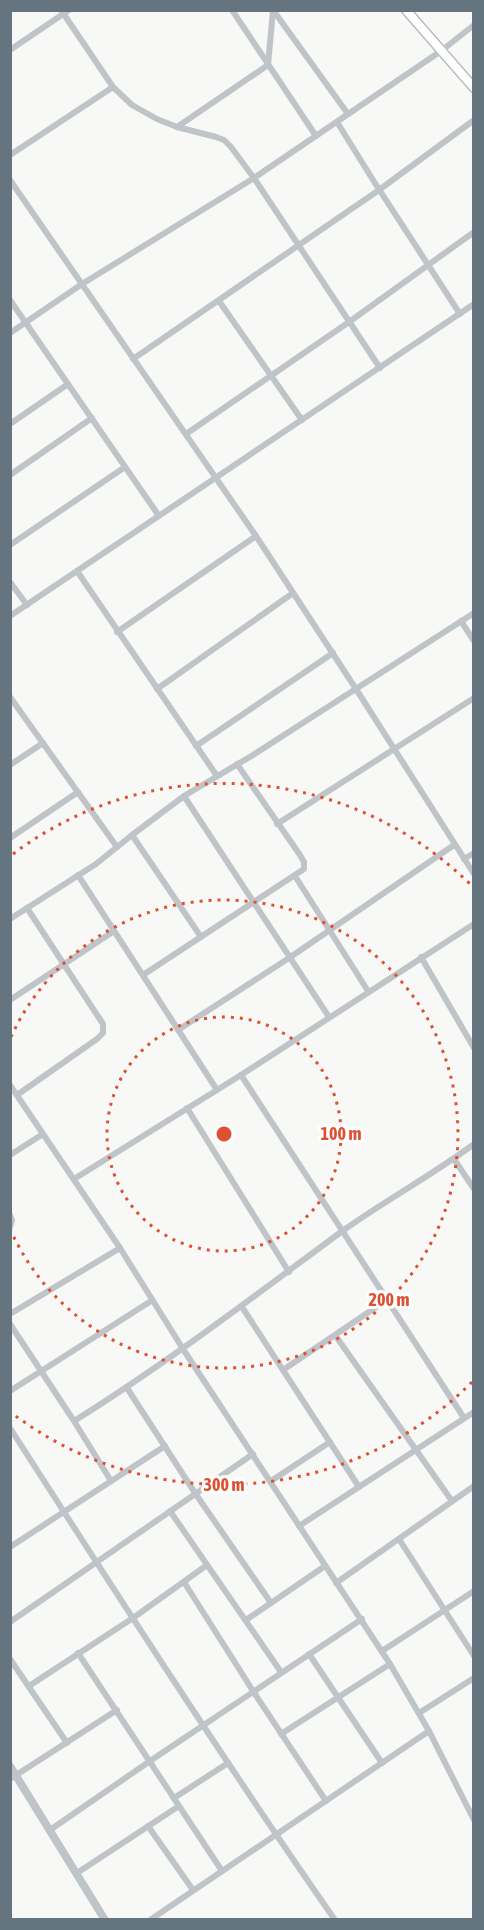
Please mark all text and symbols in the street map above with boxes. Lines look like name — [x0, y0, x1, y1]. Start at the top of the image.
text: 100 m — [321, 1123, 361, 1144]
centre of rings — [214, 1124, 234, 1144]
text: 200 m — [369, 1289, 409, 1310]
text: 300 m — [204, 1474, 244, 1495]

